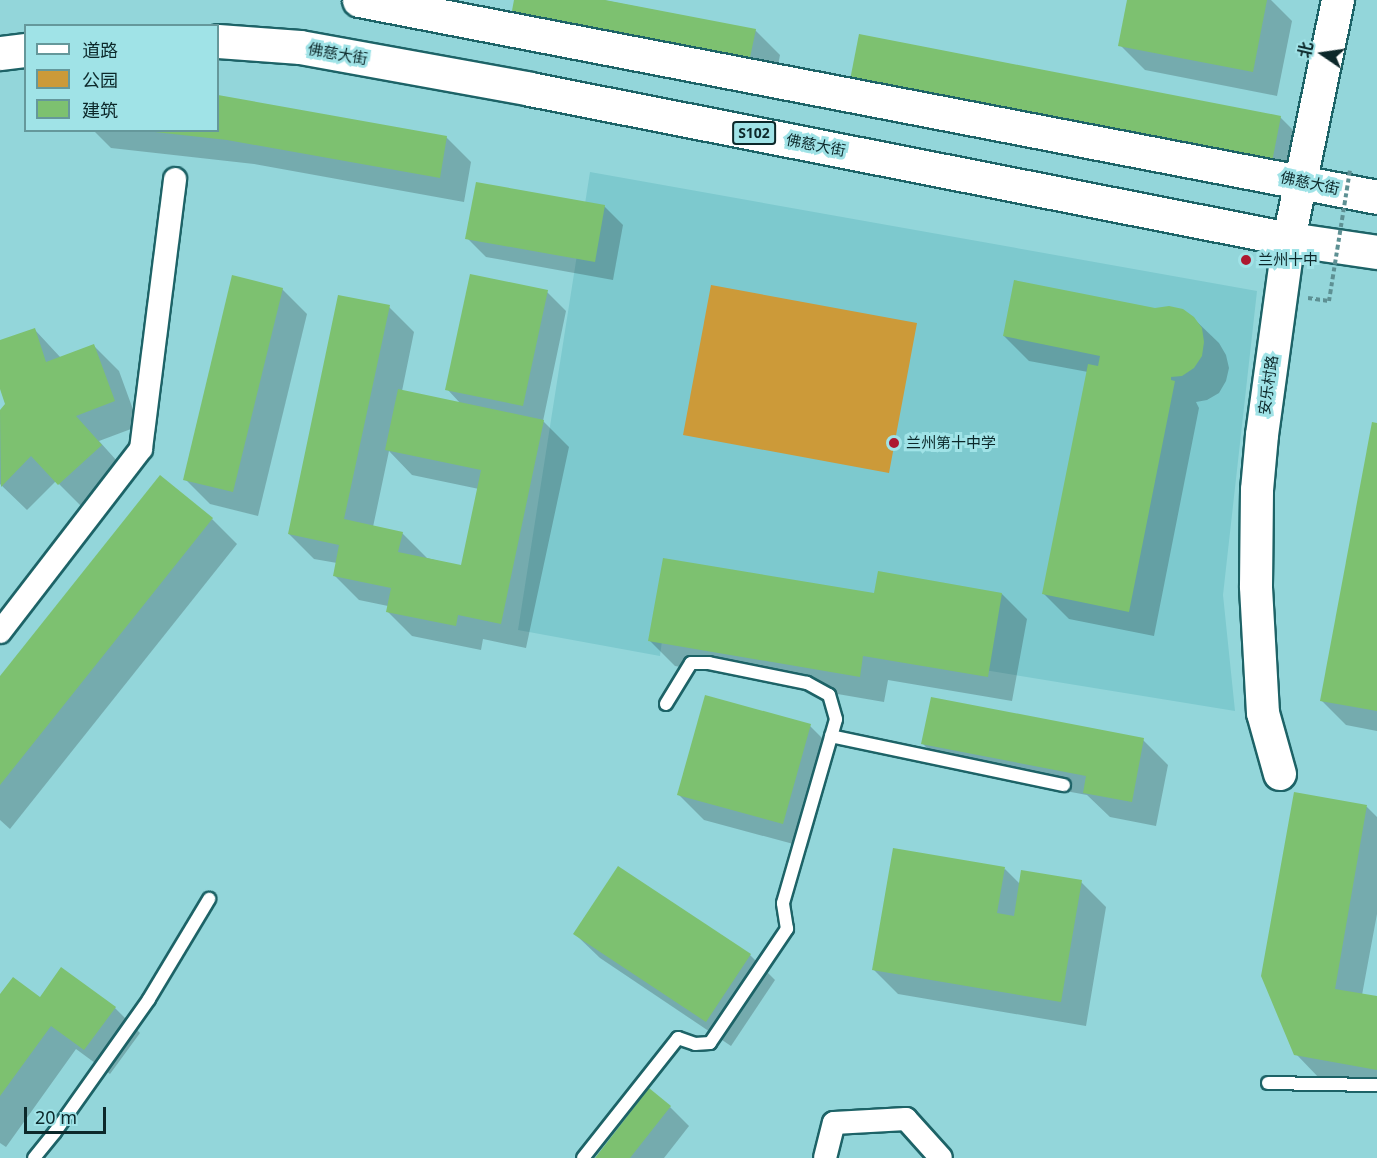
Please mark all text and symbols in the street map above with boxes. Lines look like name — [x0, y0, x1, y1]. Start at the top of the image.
legend — [24, 24, 219, 132]
north arrow — [1293, 24, 1353, 84]
text: 道路 — [82, 38, 118, 62]
street label: 佛慈大街 — [307, 40, 369, 68]
text: 北 — [1293, 40, 1318, 60]
text: 公园 — [82, 68, 118, 92]
text: 建筑 — [82, 98, 118, 122]
road number: S102 — [732, 122, 777, 144]
street label: 佛慈大街 — [785, 130, 847, 160]
street label: 佛慈大街 — [1279, 168, 1341, 198]
place label: 兰州十中 — [1258, 251, 1318, 269]
marker: 兰州十中 — [1239, 253, 1253, 267]
street label: 安乐村路 — [1255, 354, 1281, 416]
place label: 兰州第十中学 — [906, 434, 996, 452]
marker: 兰州第十中学 — [887, 436, 901, 450]
scale bar — [27, 1095, 110, 1133]
text: 20 m — [35, 1105, 77, 1129]

